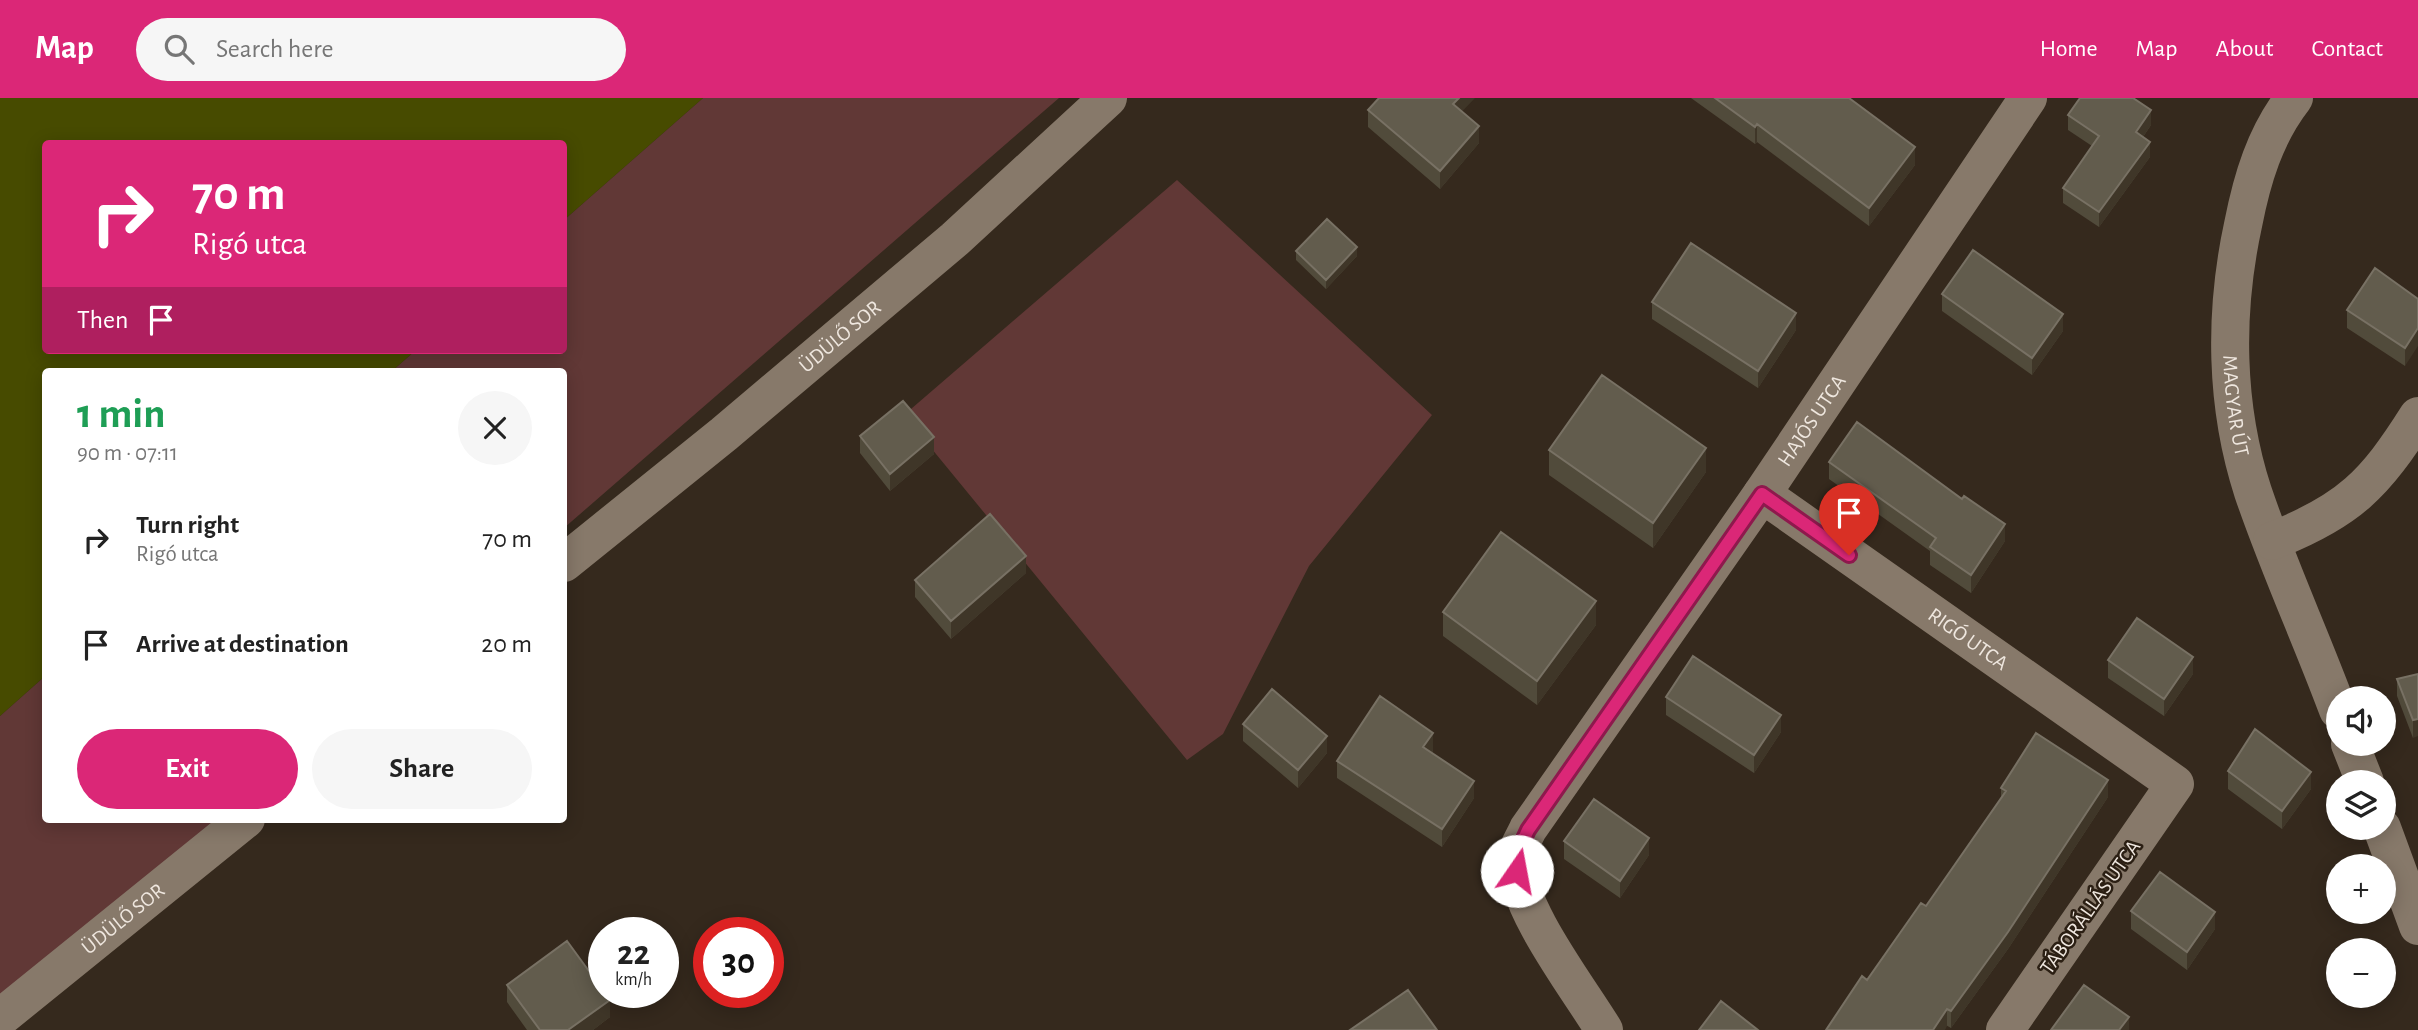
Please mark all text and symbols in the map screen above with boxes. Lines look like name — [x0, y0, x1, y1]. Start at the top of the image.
search box — [136, 18, 626, 81]
icon: search — [160, 30, 198, 68]
text: Map — [35, 32, 94, 65]
text: Search here — [216, 36, 334, 62]
text: Home — [2040, 37, 2098, 61]
text: Map — [2136, 37, 2178, 61]
text: About — [2216, 37, 2273, 61]
text: Contact — [2311, 37, 2383, 61]
icon: right — [77, 168, 168, 259]
text: 70 m — [192, 170, 286, 219]
text: Rigó utca — [192, 228, 307, 260]
street label: ÜDÜLŐ SOR — [795, 297, 885, 377]
icon: arrive — [142, 301, 180, 339]
text: Then — [77, 307, 128, 333]
street label: MAGYAR ÚT — [2219, 355, 2253, 458]
street label: HAJÓS UTCA — [1774, 371, 1850, 470]
button: close — [458, 391, 532, 465]
text: 1 min — [77, 393, 166, 435]
text: 90 m · 07:11 — [77, 442, 178, 465]
pin — [1819, 483, 1879, 555]
icon: arrive — [1830, 494, 1868, 532]
text: Turn right — [136, 512, 239, 538]
icon: right — [77, 521, 115, 559]
text: 70 m — [482, 526, 532, 552]
text: Rigó utca — [136, 543, 219, 566]
street label: RIGÓ UTCA — [1924, 604, 2012, 674]
icon: arrive — [77, 626, 115, 664]
text: Arrive at destination — [136, 631, 349, 657]
text: 20 m — [481, 631, 532, 657]
map controls — [2326, 686, 2396, 1008]
button: sound — [2326, 686, 2396, 756]
button: Exit — [77, 729, 298, 809]
button: Share — [312, 729, 532, 809]
button: layers — [2326, 770, 2396, 840]
position arrow — [1480, 834, 1554, 908]
street label: TÁBORÁLLÁS UTCA — [2035, 835, 2144, 978]
button: + — [2326, 854, 2396, 924]
street label: ÜDÜLŐ SOR — [77, 880, 168, 959]
speed limit sign: 30 — [693, 917, 784, 1008]
text: 22 — [617, 936, 650, 971]
button: − — [2326, 938, 2396, 1008]
text: km/h — [615, 971, 652, 989]

